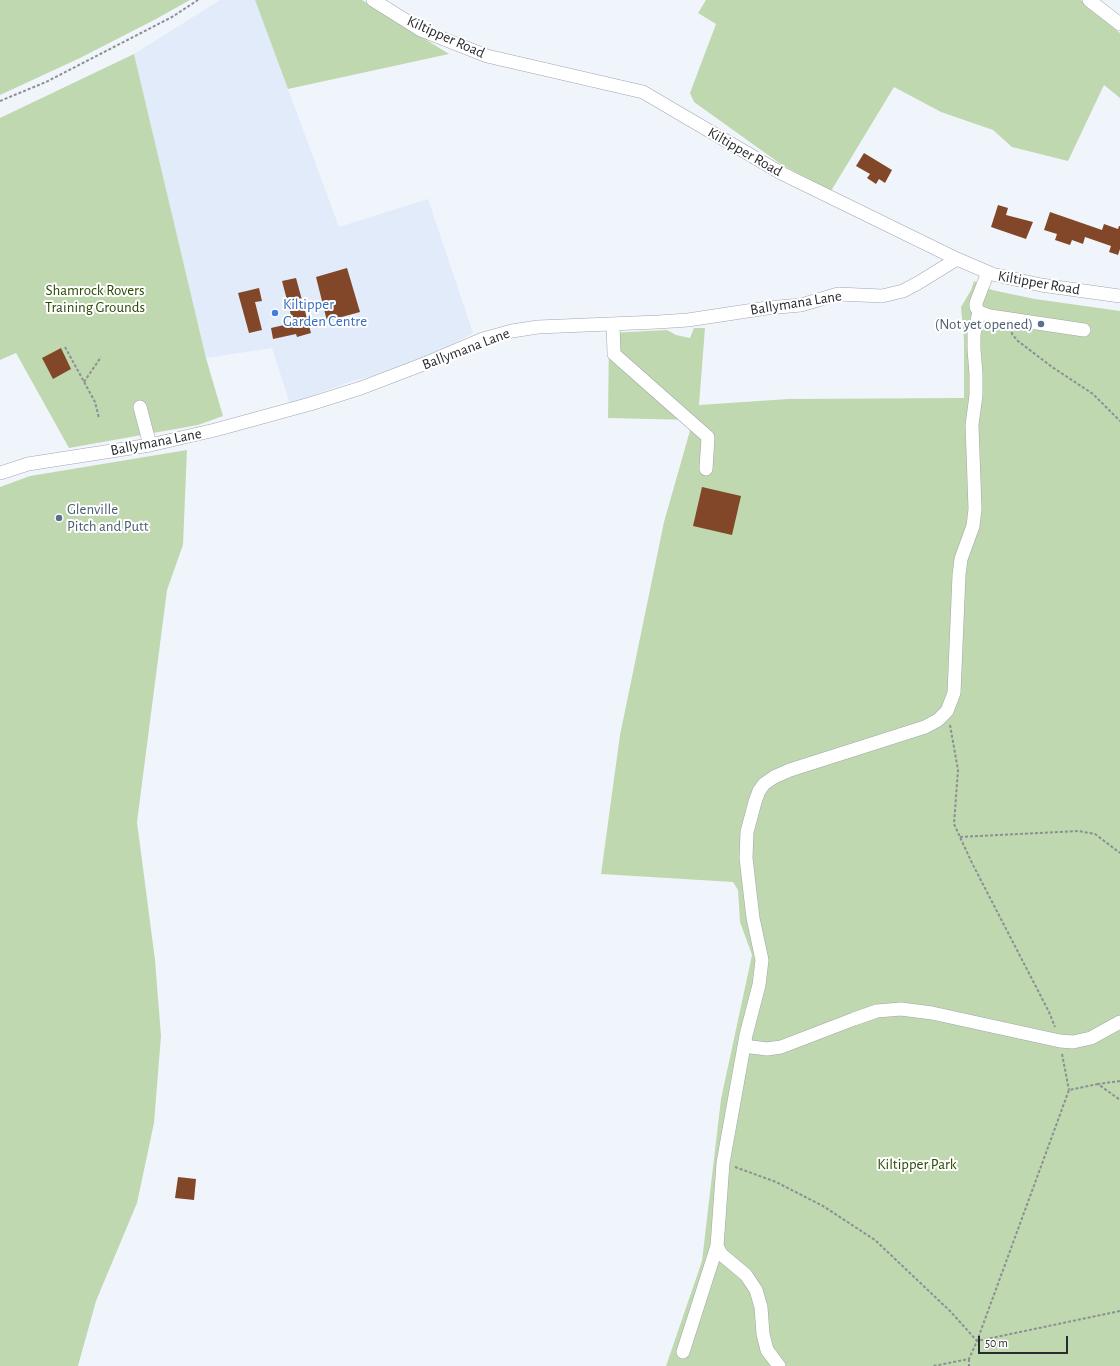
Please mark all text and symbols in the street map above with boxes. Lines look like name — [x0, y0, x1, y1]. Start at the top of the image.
street label: Kiltipper Road — [404, 12, 488, 62]
street label: Kiltipper Road — [704, 123, 786, 181]
street label: Kiltipper Road — [996, 267, 1082, 299]
park label: Shamrock Rovers Training Grounds — [45, 281, 145, 316]
street label: Ballymana Lane — [749, 287, 843, 319]
place label: Kiltipper Garden Centre — [283, 295, 367, 330]
marker: Kiltipper Garden Centre — [270, 308, 280, 318]
place label: (Not yet opened) — [935, 315, 1033, 333]
marker: (Not yet opened) — [1036, 319, 1046, 329]
street label: Ballymana Lane — [420, 324, 512, 374]
street label: Ballymana Lane — [109, 424, 203, 460]
place label: Glenville Pitch and Putt — [67, 500, 149, 535]
marker: Glenville Pitch and Putt — [54, 513, 64, 523]
park label: Kiltipper Park — [877, 1155, 957, 1173]
scale bar — [980, 1328, 1070, 1354]
text: 50 m — [985, 1337, 1008, 1349]

